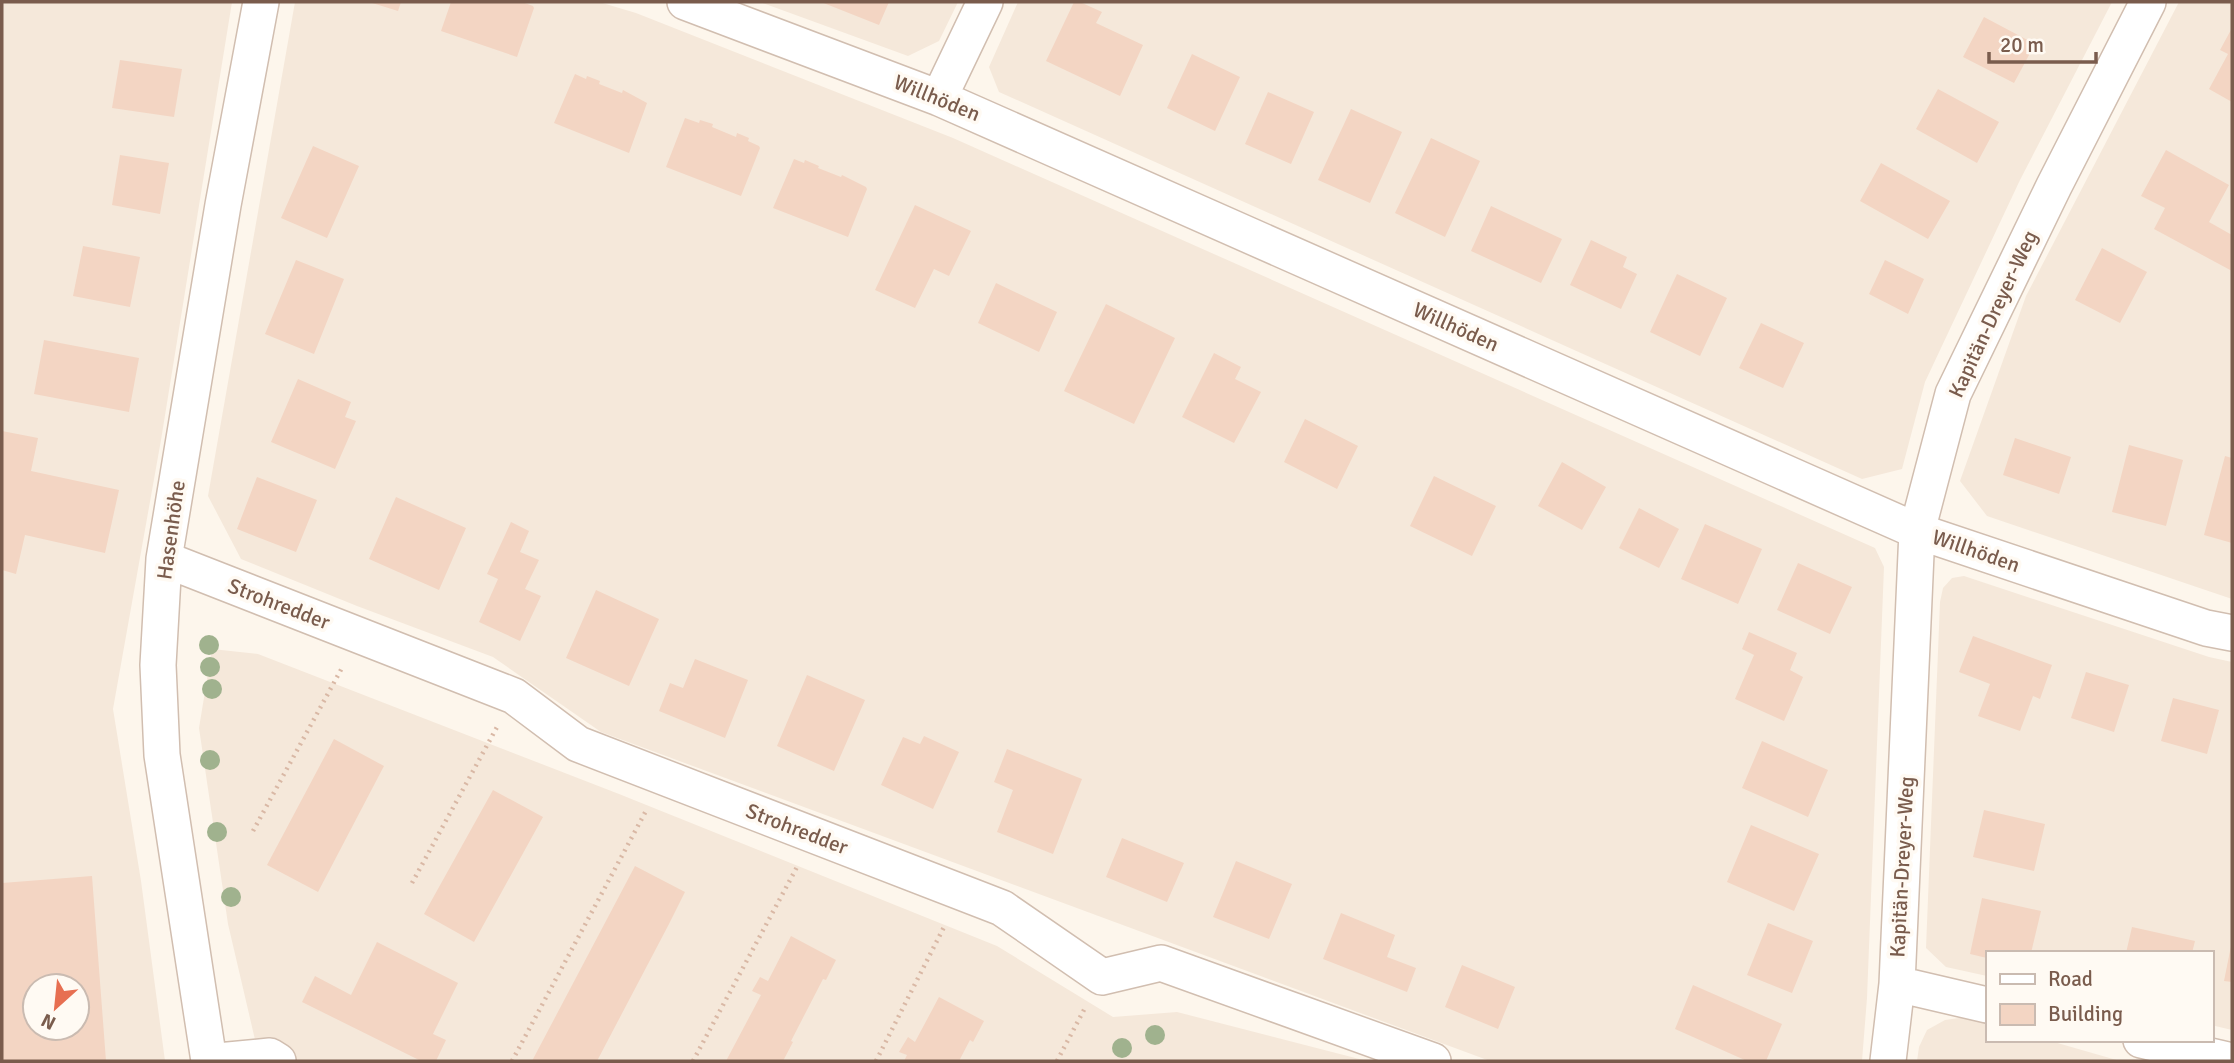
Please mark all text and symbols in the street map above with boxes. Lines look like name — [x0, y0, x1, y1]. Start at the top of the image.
scale bar — [1989, 21, 2096, 65]
text: 20 m — [2000, 32, 2044, 58]
street label: Willhöden — [890, 69, 984, 127]
street label: Kapitän-Dreyer-Weg — [1943, 226, 2043, 402]
street label: Willhöden — [1409, 297, 1503, 357]
street label: Hasenhöhe — [151, 479, 191, 581]
street label: Willhöden — [1929, 524, 2023, 578]
street label: Strohredder — [224, 573, 334, 635]
street label: Kapitän-Dreyer-Weg — [1884, 776, 1920, 958]
street label: Strohredder — [742, 798, 852, 860]
legend — [1986, 951, 2213, 1042]
text: Road — [2048, 966, 2093, 992]
north arrow — [21, 972, 91, 1042]
text: Building — [2048, 1001, 2123, 1027]
text: N — [37, 1008, 60, 1035]

